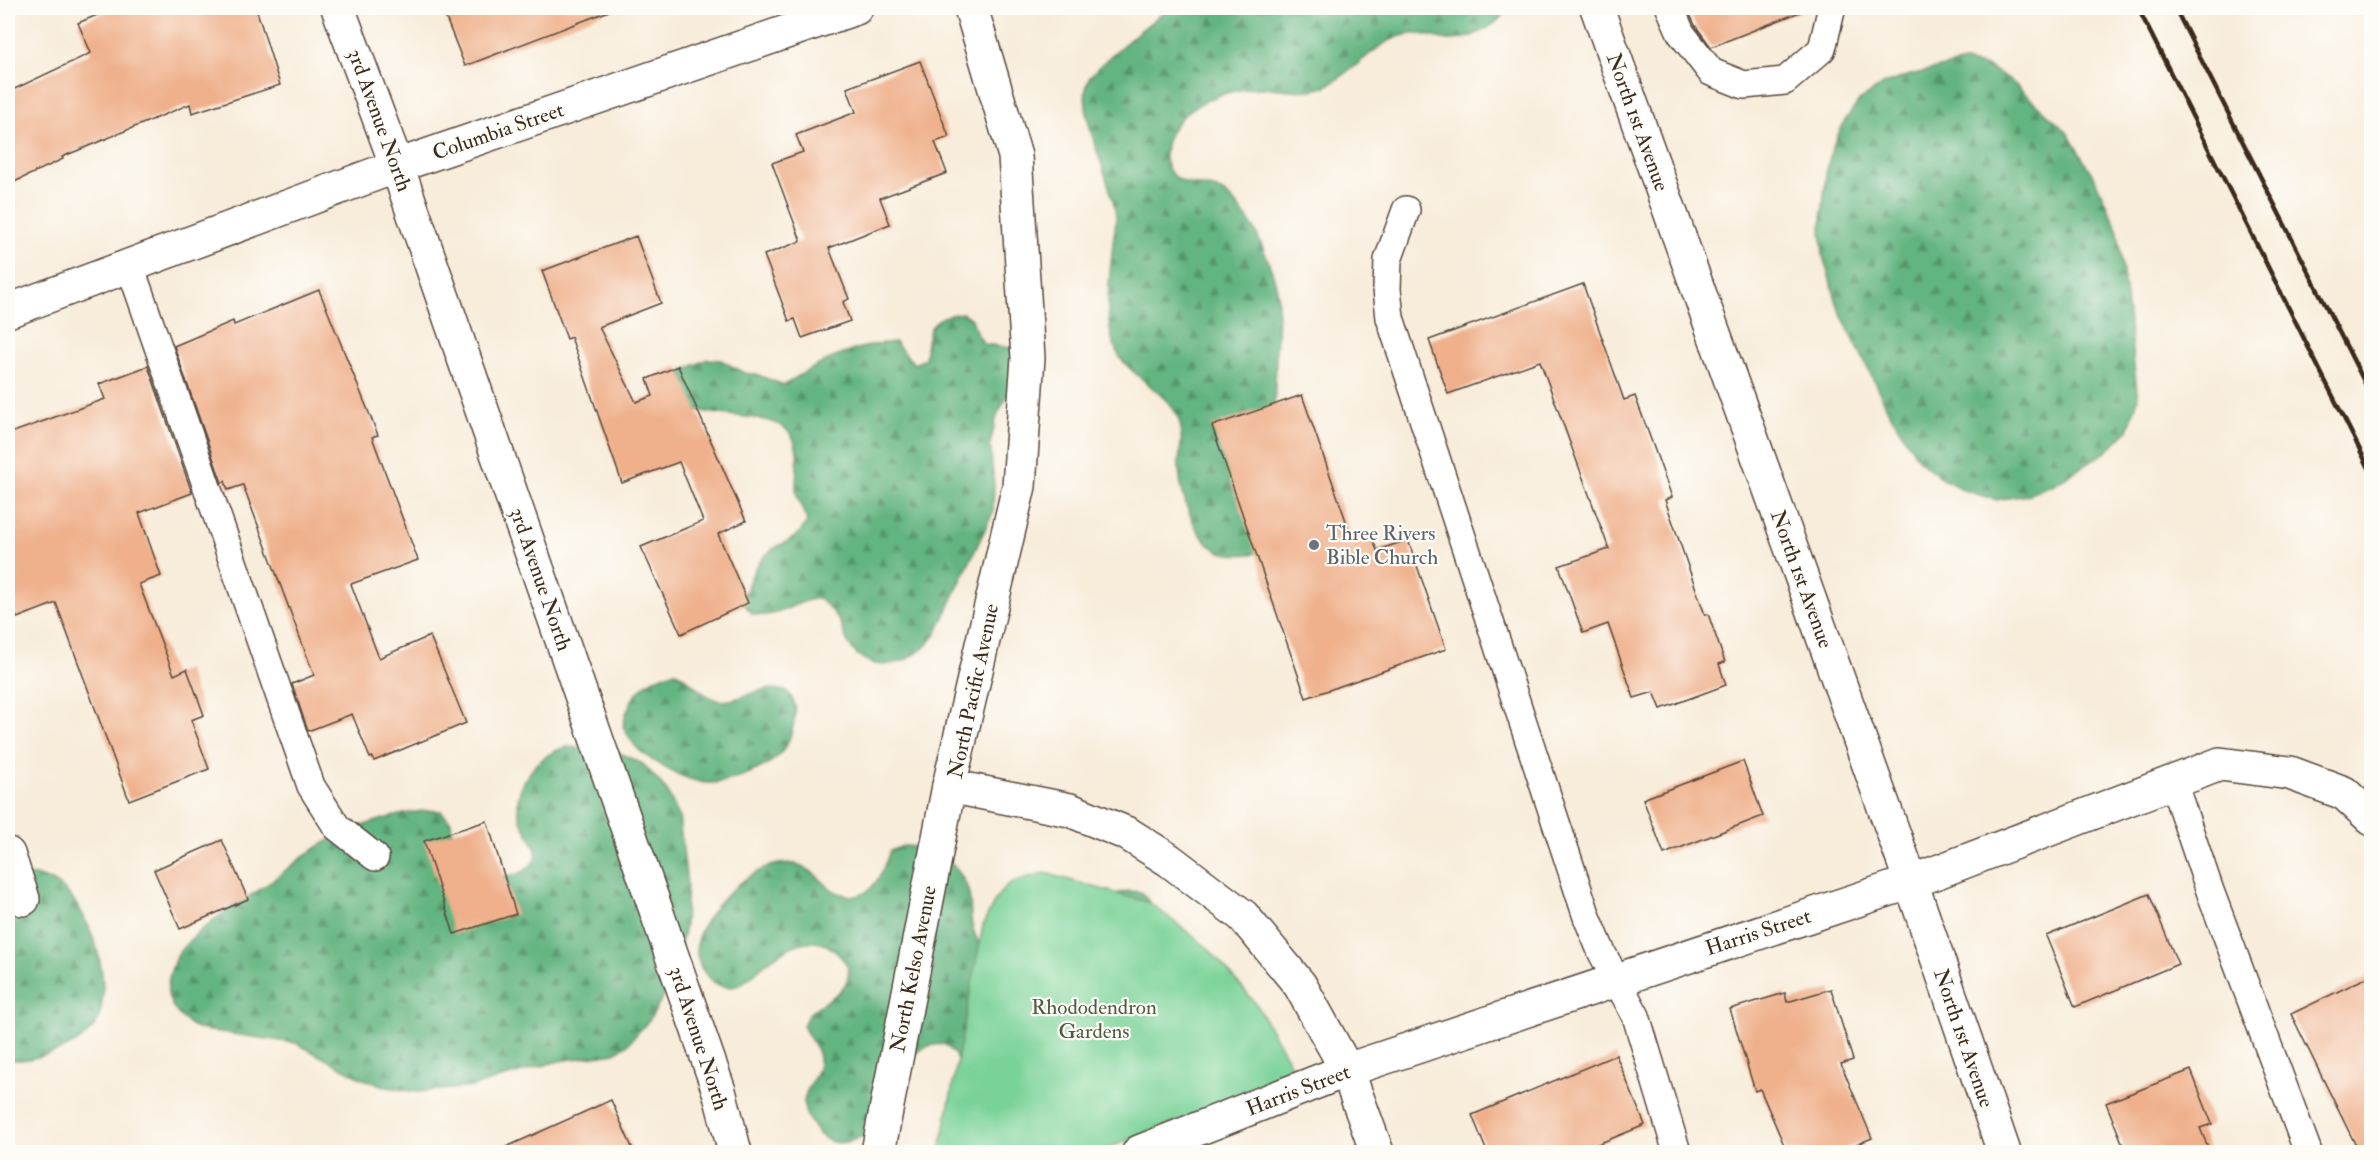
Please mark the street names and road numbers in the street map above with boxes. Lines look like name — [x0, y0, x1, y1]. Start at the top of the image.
street label: 3rd Avenue North — [341, 45, 418, 195]
street label: North 1st Avenue — [1600, 49, 1675, 195]
street label: Columbia Street — [429, 96, 568, 167]
street label: 3rd Avenue North — [503, 504, 578, 654]
street label: North 1st Avenue — [1764, 506, 1839, 652]
street label: North Pacific Avenue — [942, 601, 1005, 781]
street label: North Kelso Avenue — [884, 883, 943, 1055]
street label: Harris Street — [1702, 903, 1814, 962]
street label: 3rd Avenue North — [663, 963, 735, 1114]
street label: North 1st Avenue — [1927, 965, 2000, 1111]
street label: Harris Street — [1242, 1058, 1354, 1123]

